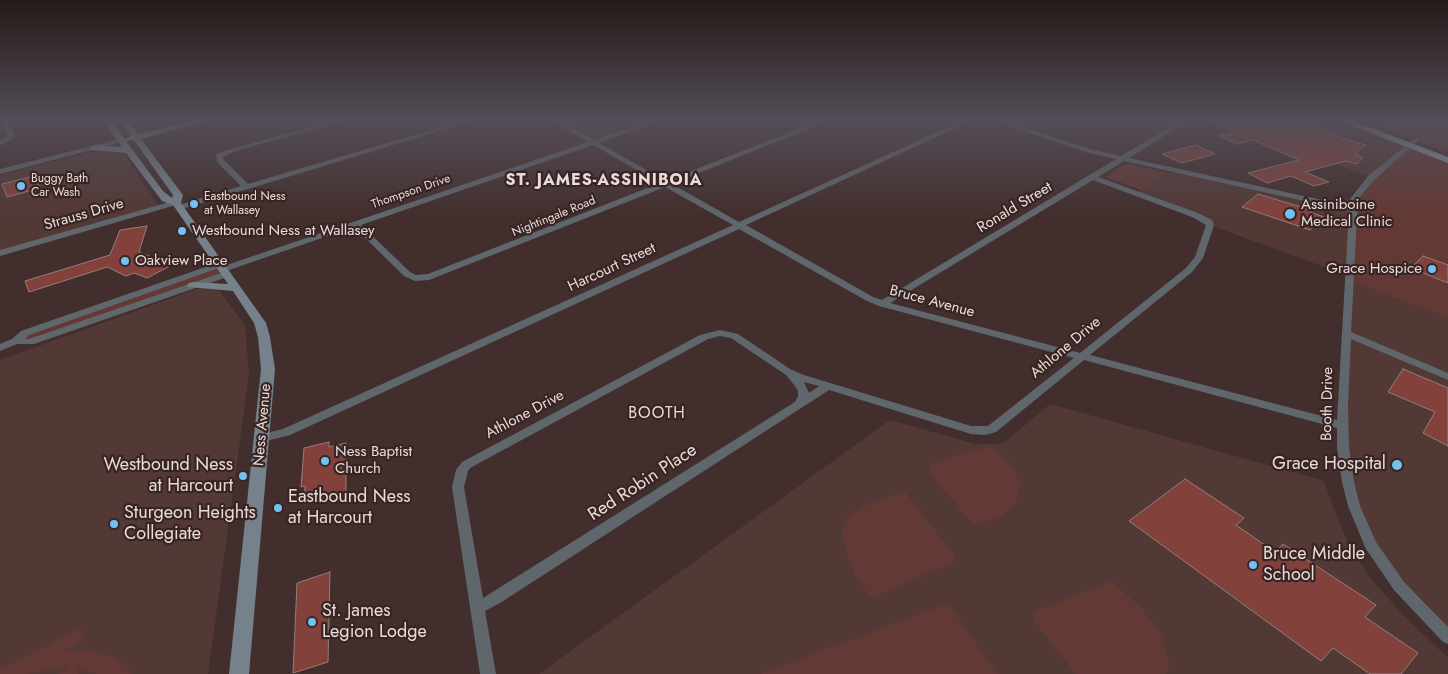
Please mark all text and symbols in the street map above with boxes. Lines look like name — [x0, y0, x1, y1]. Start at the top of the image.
district label: ST. JAMES-ASSINIBOIA — [503, 171, 705, 191]
place label: Buggy Bath Car Wash — [31, 172, 88, 200]
street label: Thompson Drive — [370, 172, 452, 212]
street label: Ronald Street — [974, 179, 1056, 237]
marker: Buggy Bath Car Wash — [15, 180, 27, 192]
place label: Eastbound Ness at Wallasey — [204, 190, 286, 218]
street label: Nightingale Road — [510, 194, 598, 240]
street label: Strauss Drive — [42, 195, 126, 235]
place label: Assiniboine Medical Clinic — [1301, 196, 1392, 231]
marker: Eastbound Ness at Wallasey — [188, 198, 200, 210]
marker: Assiniboine Medical Clinic — [1283, 207, 1297, 221]
place label: Westbound Ness at Wallasey — [192, 222, 375, 240]
marker: Westbound Ness at Wallasey — [176, 225, 188, 237]
street label: Harcourt Street — [565, 240, 659, 296]
place label: Oakview Place — [135, 252, 227, 270]
marker: Oakview Place — [119, 255, 131, 267]
place label: Grace Hospice — [1326, 260, 1422, 278]
marker: Grace Hospice — [1426, 263, 1438, 275]
street label: Bruce Avenue — [887, 282, 977, 322]
street label: Athlone Drive — [1027, 313, 1105, 383]
street label: Booth Drive — [1318, 367, 1338, 441]
street label: Ness Avenue — [250, 383, 276, 467]
street label: Athlone Drive — [483, 387, 567, 443]
district label: BOOTH — [628, 404, 686, 424]
street label: Red Robin Place — [585, 440, 701, 526]
place label: Ness Baptist Church — [335, 443, 412, 478]
place label: Grace Hospital — [1272, 454, 1386, 476]
place label: Westbound Ness at Harcourt — [103, 455, 233, 498]
marker: Ness Baptist Church — [319, 455, 331, 467]
marker: Grace Hospital — [1390, 458, 1404, 472]
marker: Westbound Ness at Harcourt — [237, 470, 249, 482]
place label: Eastbound Ness at Harcourt — [288, 487, 411, 530]
marker: Eastbound Ness at Harcourt — [272, 502, 284, 514]
place label: Sturgeon Heights Collegiate — [124, 503, 256, 546]
marker: Sturgeon Heights Collegiate — [108, 518, 120, 530]
place label: Bruce Middle School — [1263, 544, 1365, 586]
marker: Bruce Middle School — [1247, 559, 1259, 571]
place label: St. James Legion Lodge — [322, 601, 427, 644]
marker: St. James Legion Lodge — [306, 616, 318, 628]

